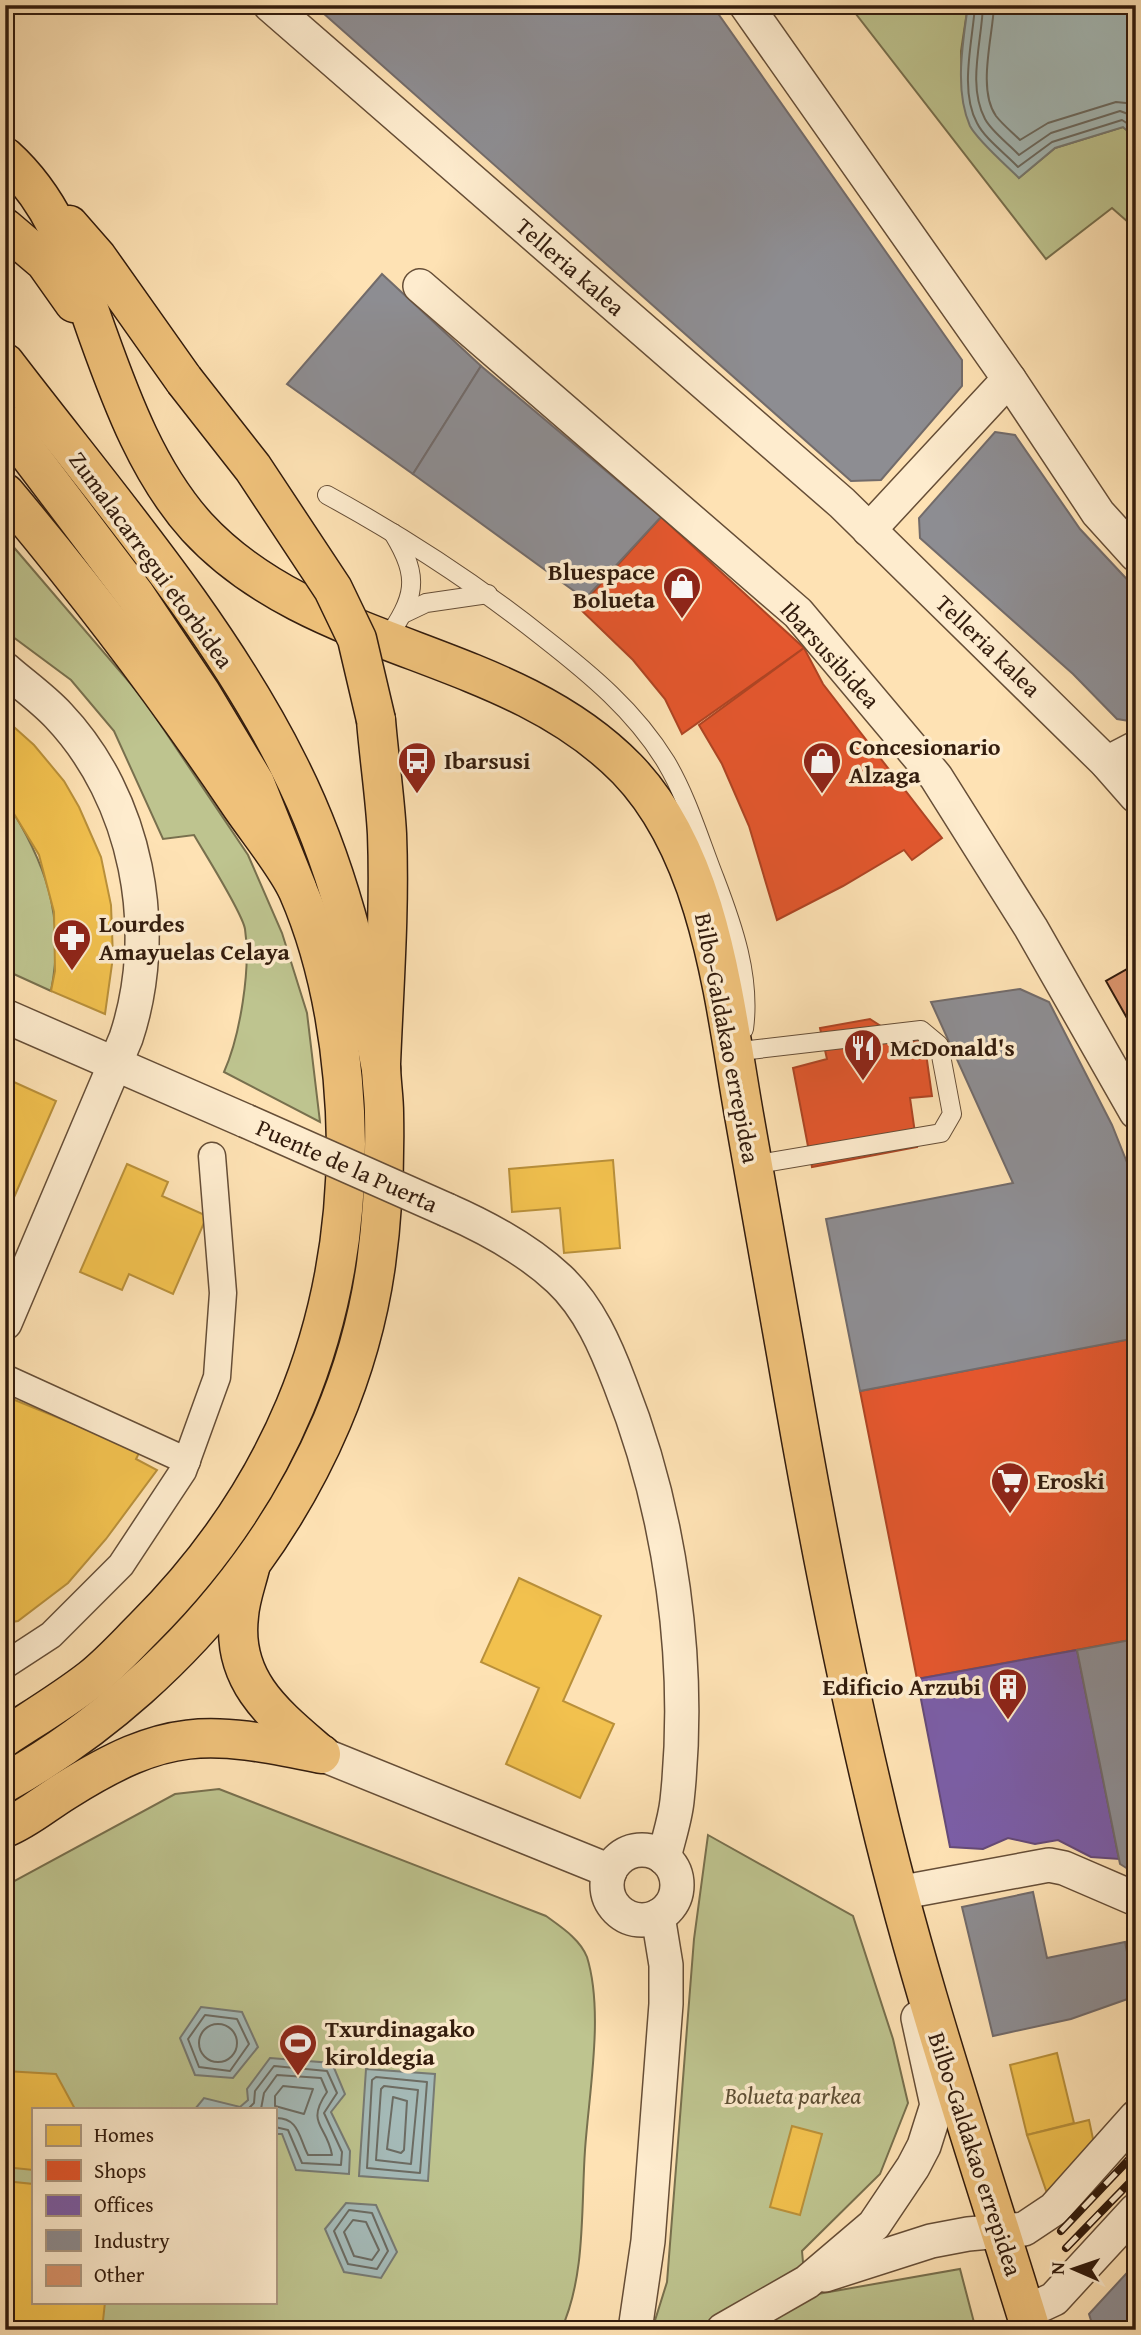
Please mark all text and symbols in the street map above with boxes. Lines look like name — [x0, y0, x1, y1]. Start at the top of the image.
street label: Telleria kalea — [508, 209, 633, 324]
street label: Zumalacarregui etorbidea — [61, 444, 243, 676]
place label: Bluespace Bolueta — [548, 554, 656, 617]
shop icon: Bluespace Bolueta — [661, 565, 703, 620]
street label: Telleria kalea — [928, 586, 1049, 705]
street label: Ibarsusibidea — [772, 593, 889, 717]
place label: Concesionario Alzaga — [849, 729, 1001, 792]
bus stop icon: Ibarsusi — [396, 740, 438, 795]
shop icon: Concesionario Alzaga — [801, 740, 843, 795]
place label: Ibarsusi — [444, 743, 530, 778]
place label: Lourdes Amayuelas Celaya — [99, 906, 290, 969]
street label: Bilbo-Galdakao errepidea — [686, 910, 769, 1167]
pharmacy icon: Lourdes Amayuelas Celaya — [51, 917, 93, 972]
restaurant icon: McDonald's — [842, 1027, 884, 1082]
place label: McDonald's — [890, 1030, 1015, 1065]
street label: Puente de la Puerta — [251, 1110, 444, 1221]
supermarket icon: Eroski — [989, 1460, 1031, 1515]
place label: Eroski — [1037, 1463, 1105, 1498]
building icon: Edificio Arzubi — [987, 1666, 1029, 1721]
place label: Edificio Arzubi — [822, 1669, 981, 1704]
place label: Txurdinagako kiroldegia — [325, 2011, 475, 2074]
sports icon: Txurdinagako kiroldegia — [277, 2022, 319, 2077]
street label: Bilbo-Galdakao errepidea — [920, 2027, 1032, 2281]
park label: Bolueta parkea — [724, 2078, 861, 2113]
legend — [32, 2108, 276, 2304]
text: Homes — [94, 2119, 154, 2150]
text: Shops — [94, 2155, 146, 2186]
text: Offices — [94, 2189, 154, 2220]
text: Industry — [94, 2225, 170, 2256]
north arrow — [1040, 2234, 1110, 2304]
text: Other — [94, 2259, 145, 2290]
text: N — [1043, 2261, 1071, 2275]

